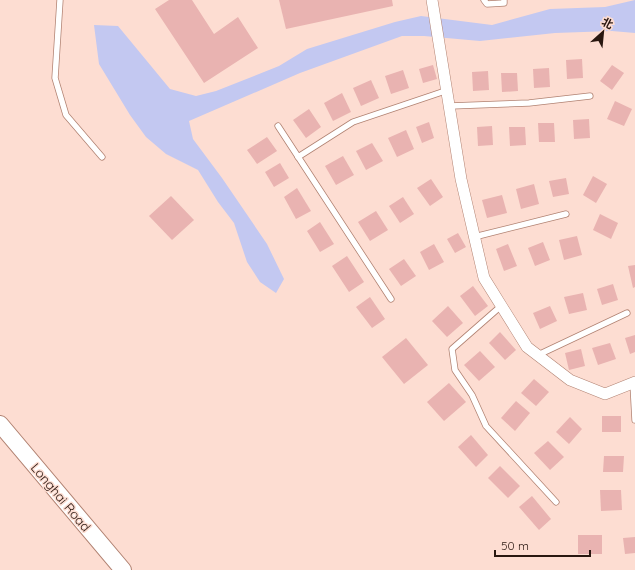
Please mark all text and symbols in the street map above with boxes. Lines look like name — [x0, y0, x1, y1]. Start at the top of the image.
north arrow — [583, 12, 623, 52]
text: 北 — [599, 14, 616, 32]
street label: Longhai Road — [28, 460, 94, 534]
scale bar — [495, 532, 590, 558]
text: 50 m — [501, 538, 529, 553]

